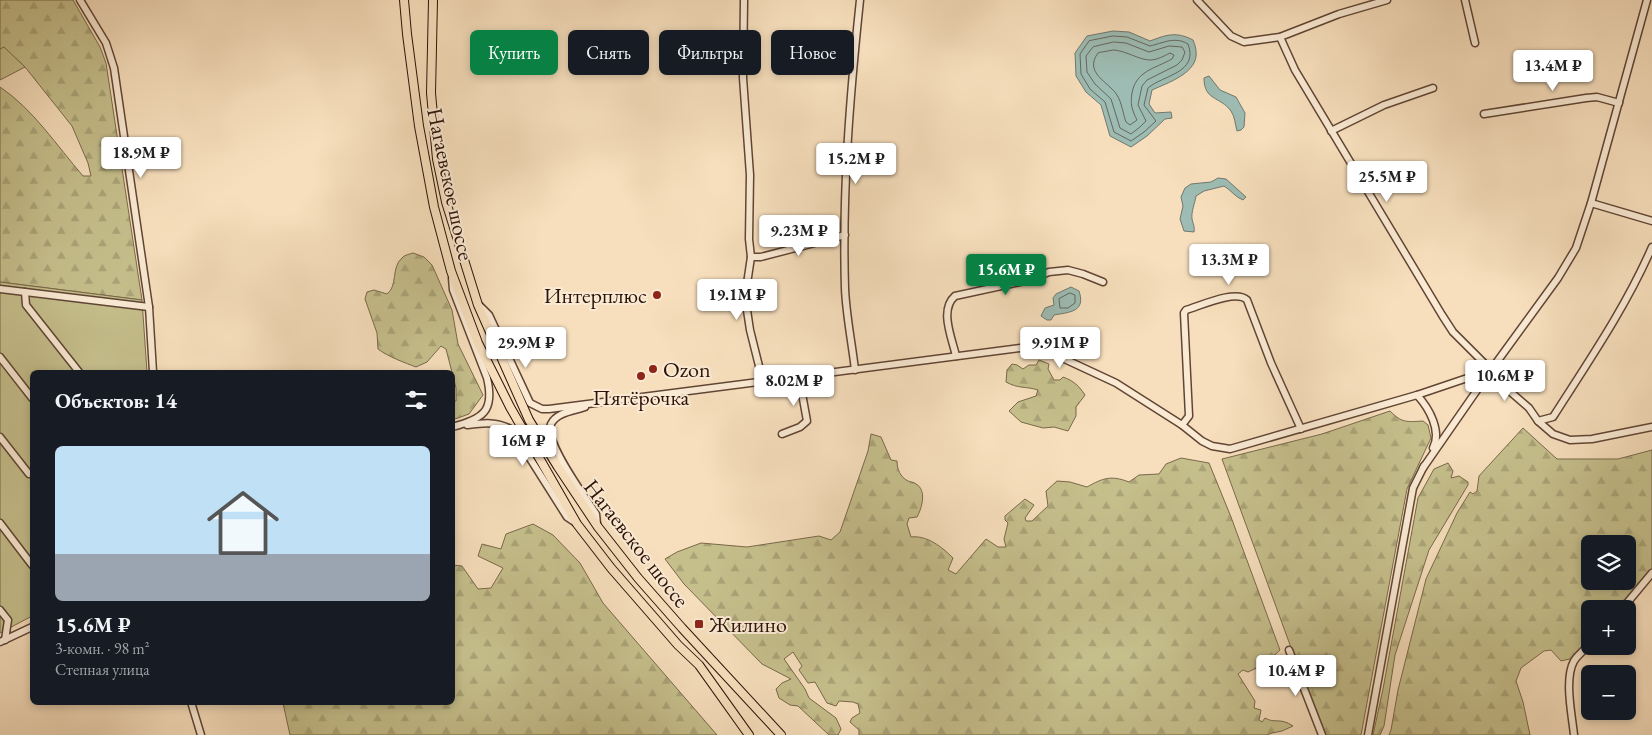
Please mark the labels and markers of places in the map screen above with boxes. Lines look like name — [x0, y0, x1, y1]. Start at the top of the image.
pin: 13.4M ₽ — [1507, 49, 1599, 92]
pin: 18.9M ₽ — [95, 136, 187, 179]
pin: 15.2M ₽ — [810, 142, 902, 185]
pin: 25.5M ₽ — [1341, 160, 1433, 203]
pin: 9.23M ₽ — [753, 214, 845, 257]
pin: 13.3M ₽ — [1183, 244, 1275, 286]
pin: 15.6M ₽ — [960, 254, 1052, 296]
pin: 19.1M ₽ — [691, 278, 783, 321]
place label: Интерплюс — [544, 281, 647, 310]
marker: Интерплюс — [651, 289, 663, 301]
pin: 29.9M ₽ — [480, 326, 572, 369]
pin: 9.91M ₽ — [1014, 326, 1106, 369]
place label: Ozon — [663, 355, 711, 384]
pin: 10.6M ₽ — [1459, 360, 1551, 402]
marker: Ozon — [647, 363, 659, 375]
pin: 8.02M ₽ — [748, 364, 840, 407]
marker: Пятёрочка — [635, 370, 647, 382]
place label: Пятёрочка — [593, 383, 690, 412]
pin: 16M ₽ — [488, 424, 558, 467]
place label: Жилино — [708, 610, 787, 639]
marker: Жилино — [693, 618, 705, 630]
pin: 10.4M ₽ — [1250, 654, 1342, 697]

